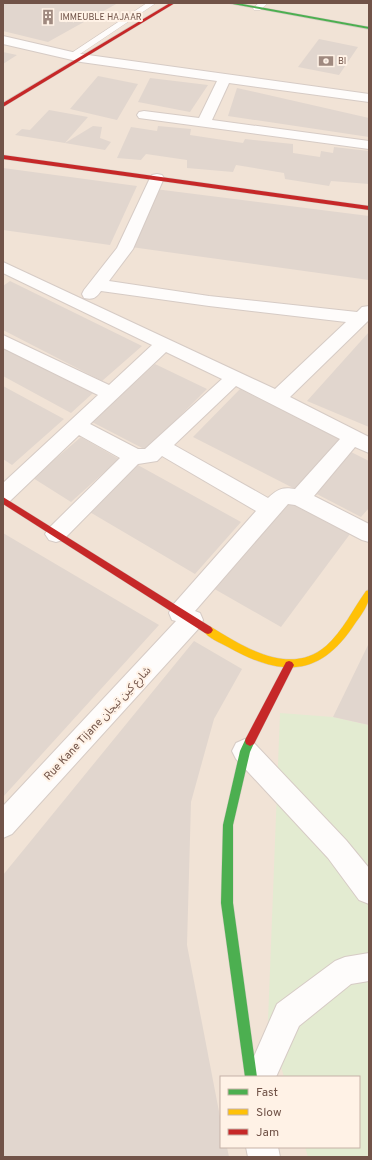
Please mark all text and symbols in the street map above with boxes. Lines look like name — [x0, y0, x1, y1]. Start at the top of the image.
building icon: IMMEUBLE HAJAAR — [39, 8, 57, 26]
place label: IMMEUBLE HAJAAR — [60, 12, 142, 23]
bank icon: BI — [317, 52, 335, 70]
place label: BI — [338, 56, 346, 67]
street label: Rue Kane Tijane شارع كين تيجان — [41, 664, 155, 784]
legend — [220, 1076, 360, 1148]
text: Fast — [256, 1085, 278, 1101]
text: Slow — [256, 1105, 282, 1121]
text: Jam — [256, 1125, 279, 1141]

